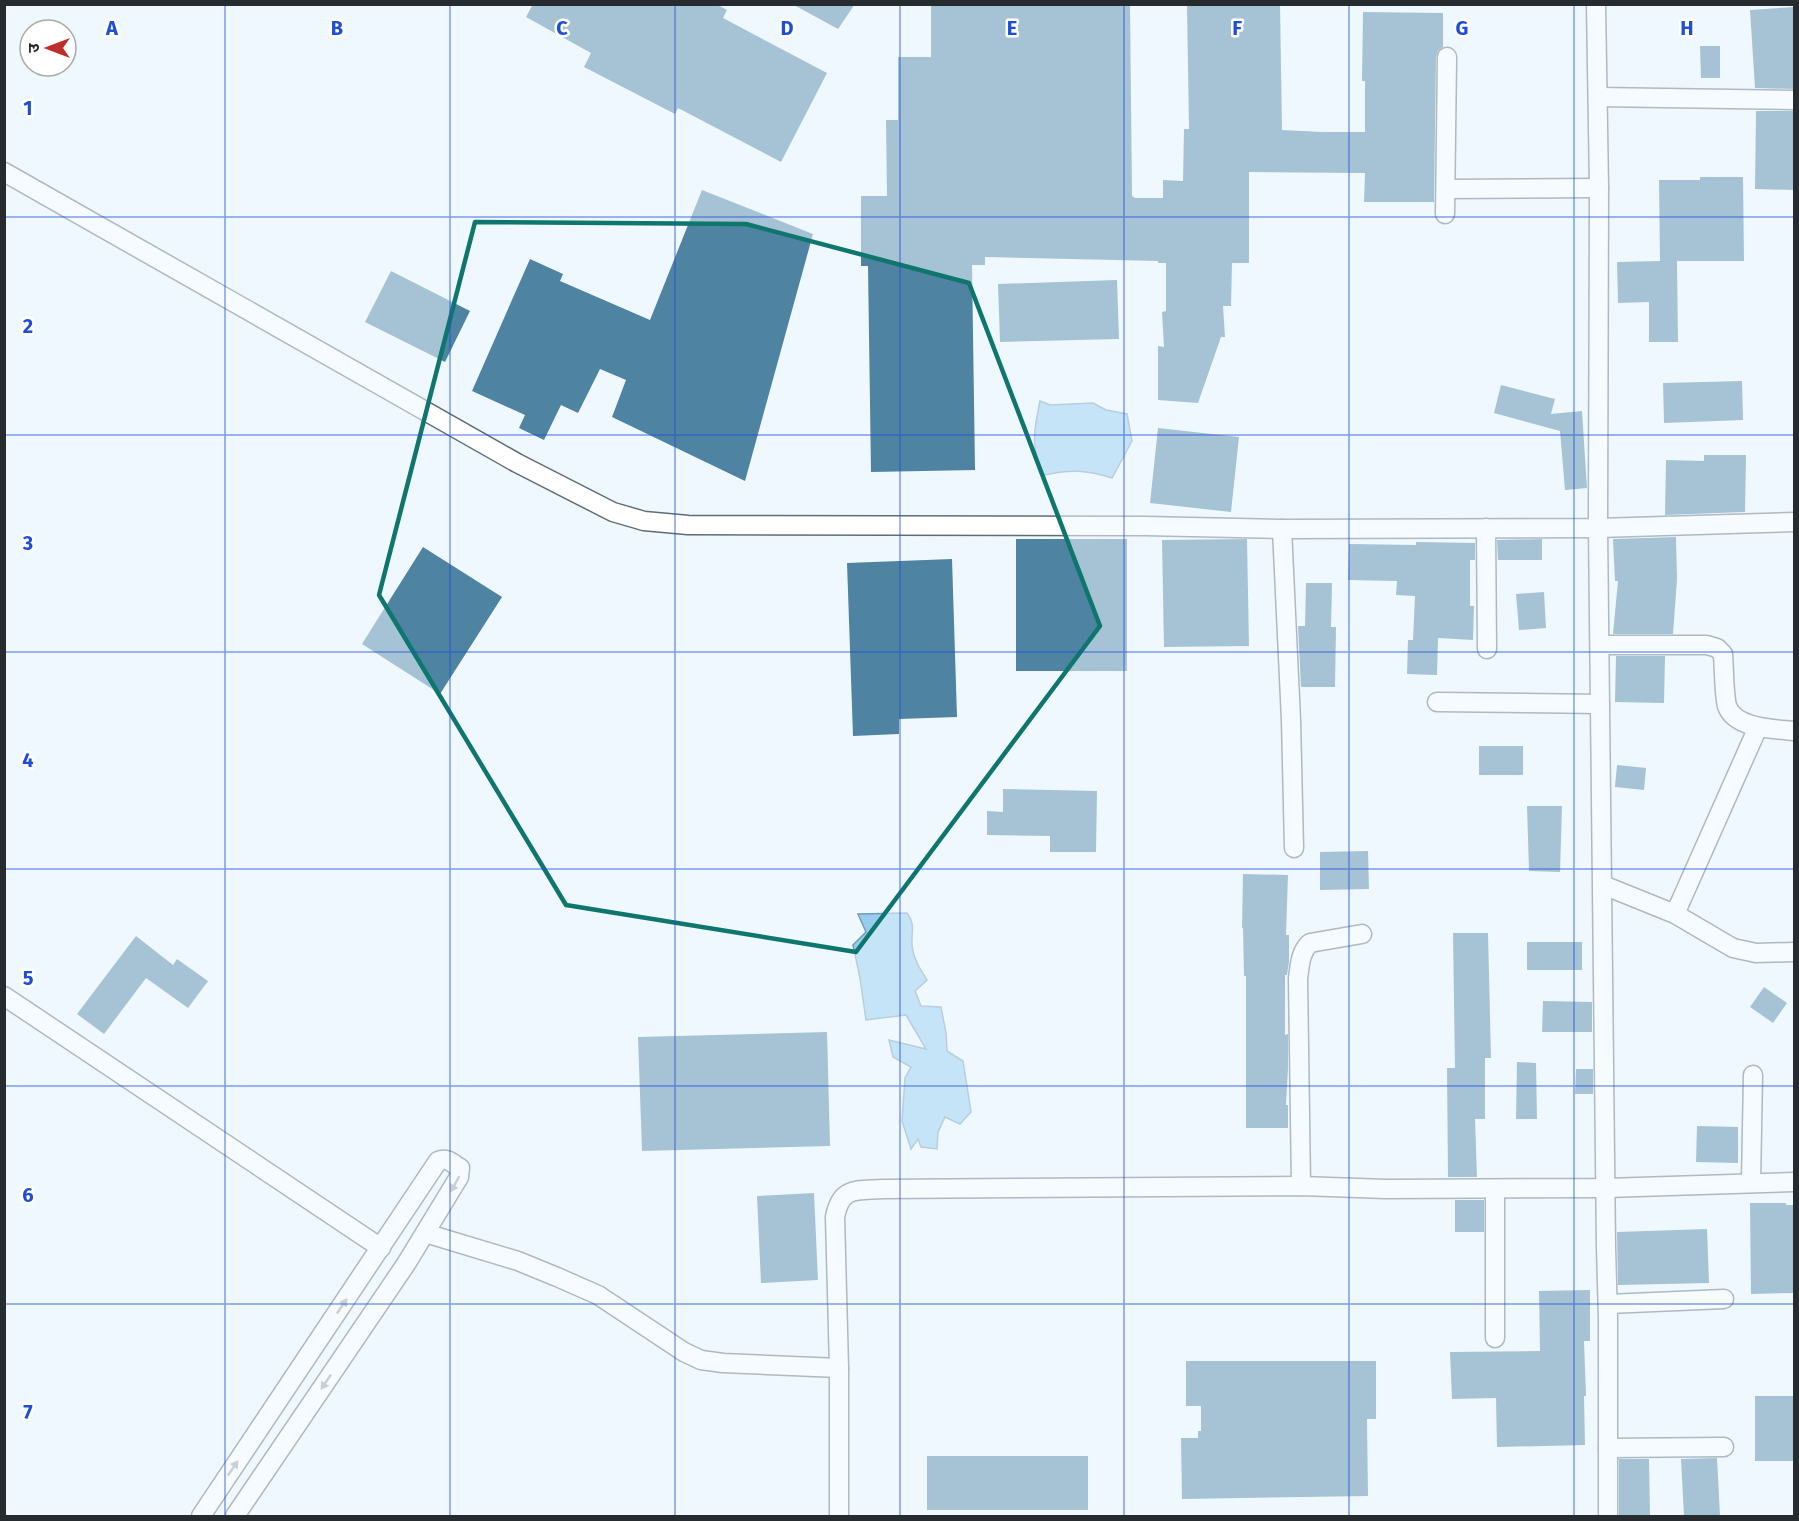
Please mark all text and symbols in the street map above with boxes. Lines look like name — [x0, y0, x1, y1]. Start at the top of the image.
text: A — [105, 16, 119, 40]
text: B — [331, 16, 343, 40]
text: C — [556, 16, 568, 40]
text: D — [780, 16, 794, 40]
text: E — [1007, 16, 1017, 40]
text: F — [1232, 16, 1242, 40]
text: G — [1456, 16, 1468, 40]
text: H — [1680, 16, 1694, 40]
north arrow — [18, 18, 78, 78]
text: उ — [24, 43, 43, 53]
text: 1 — [23, 96, 33, 120]
text: 2 — [23, 314, 33, 338]
text: 3 — [22, 531, 33, 555]
text: 4 — [22, 748, 34, 772]
text: 5 — [23, 966, 34, 990]
one-way arrow — [449, 1176, 460, 1192]
text: 6 — [22, 1183, 34, 1207]
one-way arrow — [336, 1298, 347, 1314]
one-way arrow — [320, 1374, 332, 1390]
text: 7 — [23, 1400, 33, 1424]
one-way arrow — [227, 1460, 238, 1476]

